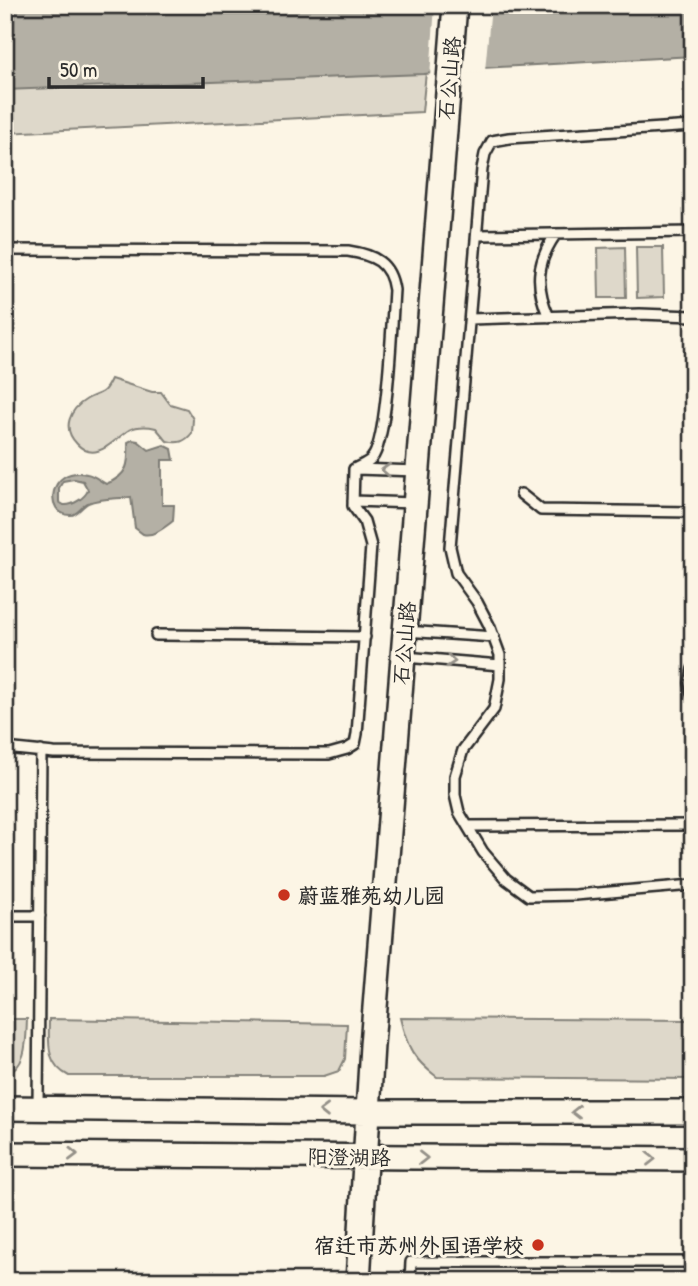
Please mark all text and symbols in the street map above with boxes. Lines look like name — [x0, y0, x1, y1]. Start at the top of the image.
street label: 石公山路 — [431, 35, 467, 121]
scale bar — [49, 46, 203, 90]
text: 50 m — [60, 55, 97, 84]
one-way arrow — [380, 463, 391, 478]
street label: 石公山路 — [386, 600, 422, 686]
one-way arrow — [446, 653, 457, 668]
place label: 蔚蓝雅苑幼儿园 — [298, 881, 445, 910]
marker: 蔚蓝雅苑幼儿园 — [276, 887, 292, 903]
one-way arrow — [318, 1103, 328, 1119]
one-way arrow — [570, 1104, 580, 1120]
street label: 阳澄湖路 — [307, 1142, 391, 1172]
one-way arrow — [68, 1147, 79, 1162]
one-way arrow — [419, 1150, 429, 1166]
one-way arrow — [646, 1151, 657, 1167]
place label: 宿迁市苏州外国语学校 — [314, 1231, 524, 1260]
marker: 宿迁市苏州外国语学校 — [530, 1237, 546, 1253]

